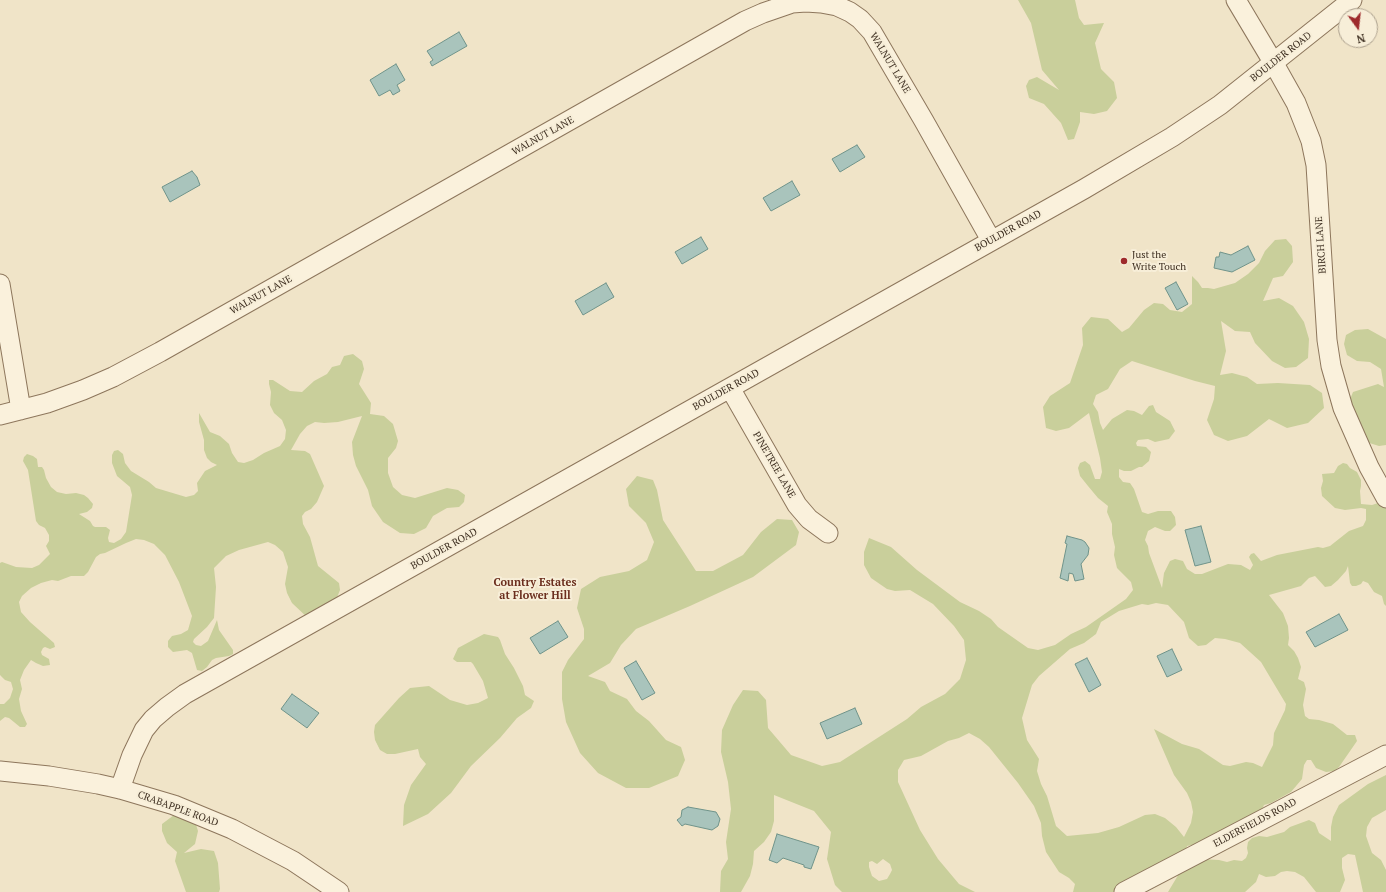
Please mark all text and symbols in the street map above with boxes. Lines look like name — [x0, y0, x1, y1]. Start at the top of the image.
north arrow — [1338, 8, 1378, 48]
street label: BOULDER ROAD — [1248, 29, 1314, 85]
street label: WALNUT LANE — [867, 30, 913, 96]
text: N — [1355, 31, 1367, 46]
street label: WALNUT LANE — [510, 114, 576, 158]
street label: BOULDER ROAD — [973, 208, 1043, 254]
street label: BIRCH LANE — [1313, 216, 1329, 274]
place label: Just the Write Touch — [1132, 249, 1186, 272]
marker: Just the Write Touch — [1119, 256, 1129, 266]
street label: WALNUT LANE — [228, 273, 294, 317]
street label: BOULDER ROAD — [691, 367, 761, 413]
street label: PINETREE LANE — [750, 430, 798, 500]
street label: BOULDER ROAD — [409, 526, 479, 572]
district label: Country Estates at Flower Hill — [494, 576, 576, 602]
street label: CRABAPPLE ROAD — [136, 789, 220, 829]
street label: ELDERFIELDS ROAD — [1211, 796, 1299, 850]

